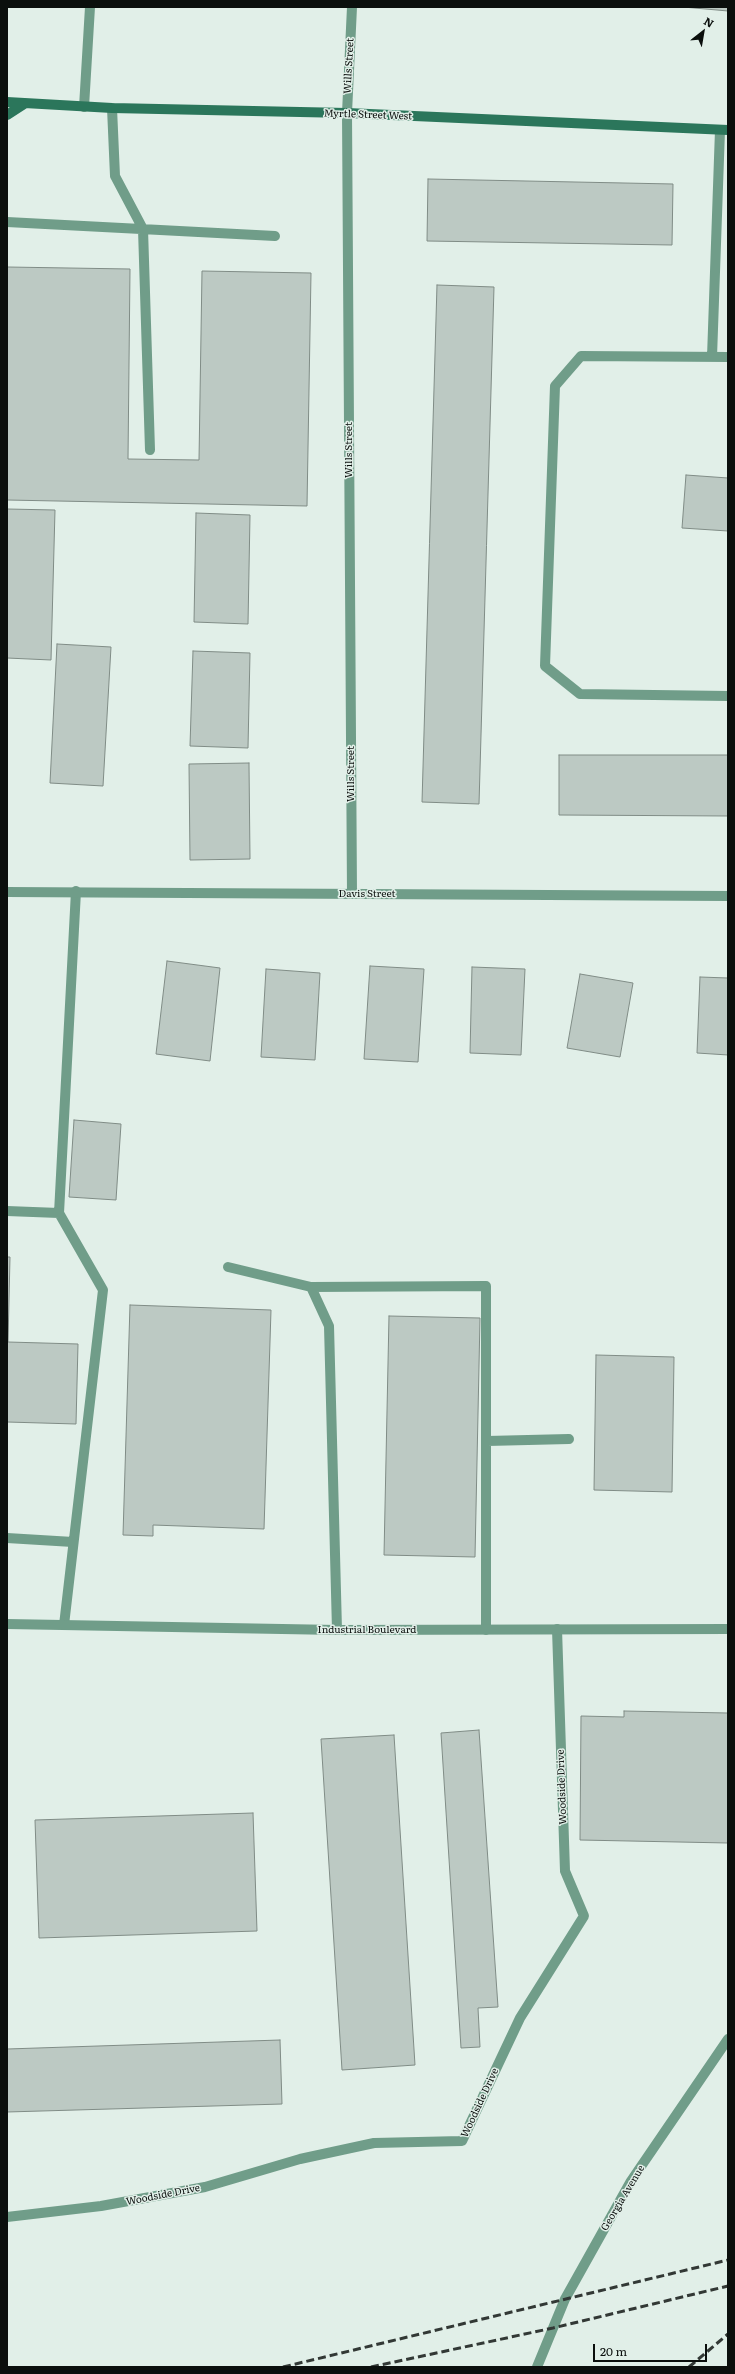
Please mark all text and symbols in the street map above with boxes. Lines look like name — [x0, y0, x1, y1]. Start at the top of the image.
north arrow — [683, 12, 723, 52]
text: N — [701, 12, 717, 31]
street label: Wills Street — [342, 38, 356, 94]
street label: Myrtle Street West — [324, 107, 412, 123]
street label: Wills Street — [343, 422, 355, 478]
street label: Wills Street — [345, 746, 357, 802]
street label: Davis Street — [338, 888, 396, 900]
street label: Industrial Boulevard — [318, 1624, 416, 1636]
street label: Woodside Drive — [555, 1749, 569, 1825]
street label: Woodside Drive — [459, 2066, 501, 2140]
street label: Georgia Avenue — [599, 2163, 647, 2233]
street label: Woodside Drive — [125, 2182, 201, 2208]
scale bar — [595, 2336, 709, 2362]
text: 20 m — [600, 2342, 627, 2360]

